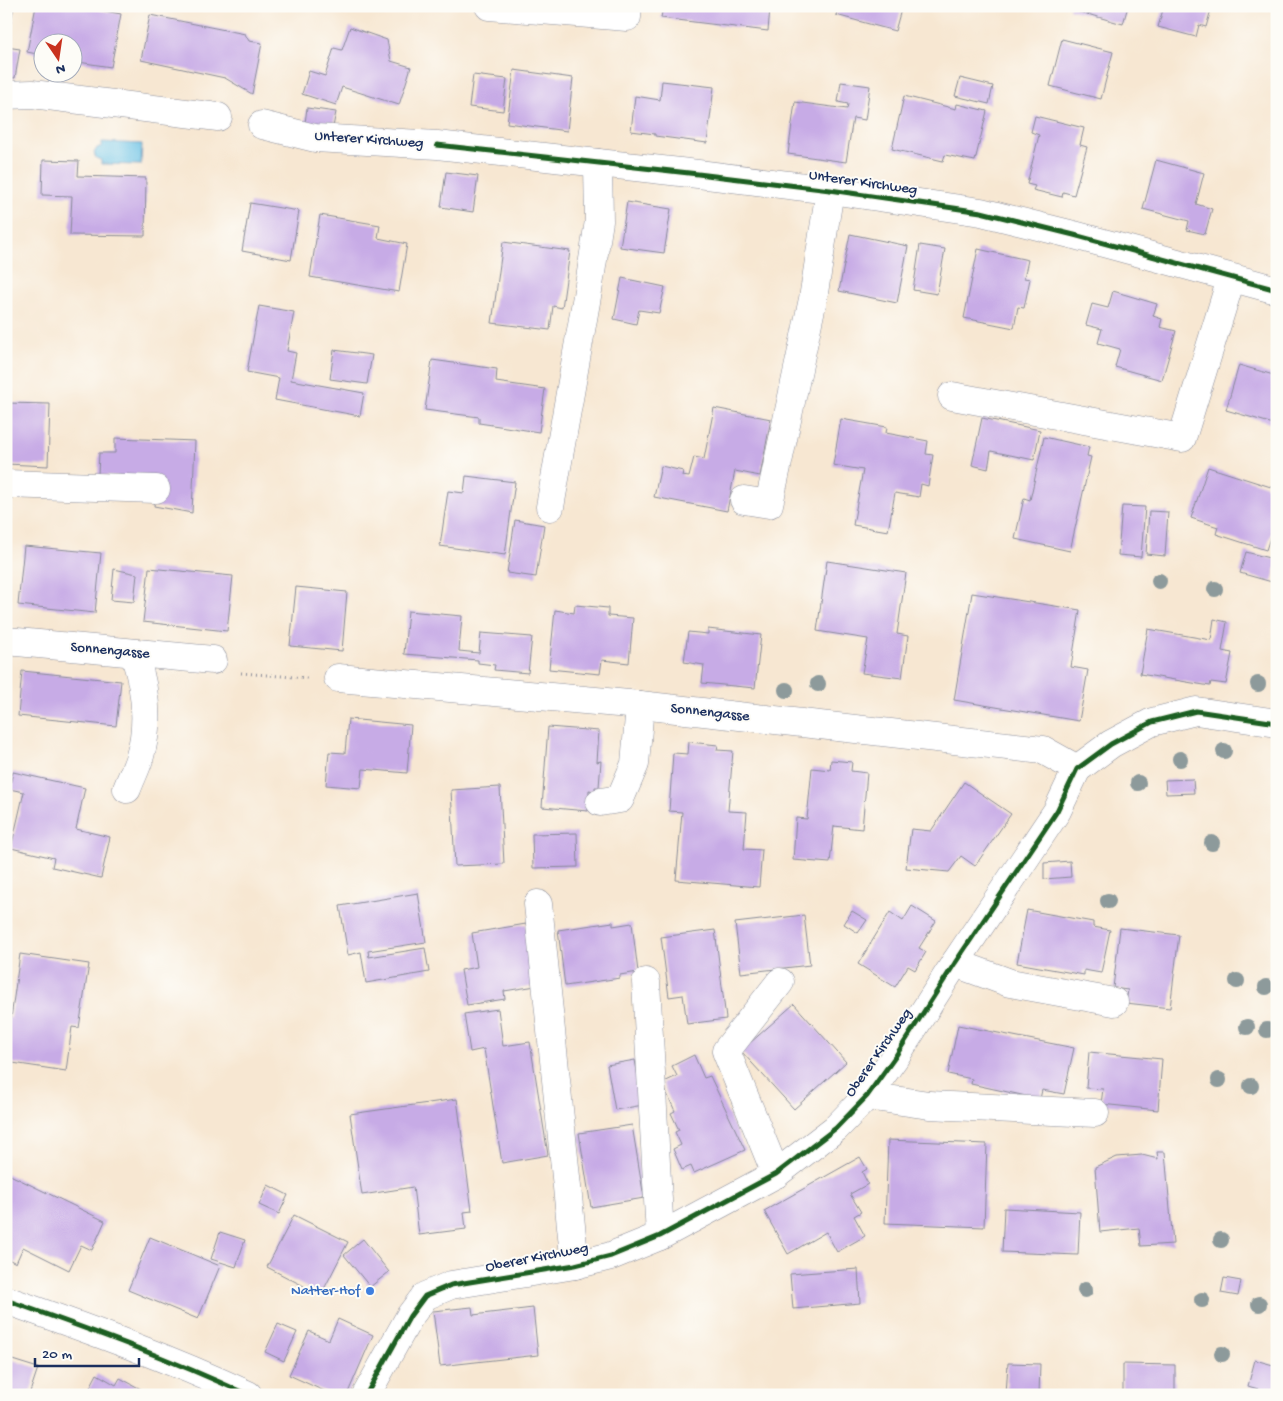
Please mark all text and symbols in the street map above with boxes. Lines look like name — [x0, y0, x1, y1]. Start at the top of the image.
north arrow — [32, 32, 82, 82]
text: N — [54, 59, 67, 78]
street label: Unterer Kirchweg — [314, 127, 424, 153]
street label: Unterer Kirchweg — [808, 166, 918, 200]
street label: Sonnengasse — [70, 639, 151, 663]
street label: Sonnengasse — [670, 700, 751, 726]
street label: Oberer Kirchweg — [842, 1005, 916, 1101]
street label: Oberer Kirchweg — [484, 1239, 590, 1277]
place label: Natter-Hof — [291, 1282, 361, 1300]
marker: Natter-Hof — [364, 1285, 376, 1297]
scale bar — [35, 1336, 139, 1368]
text: 20 m — [42, 1346, 72, 1364]

